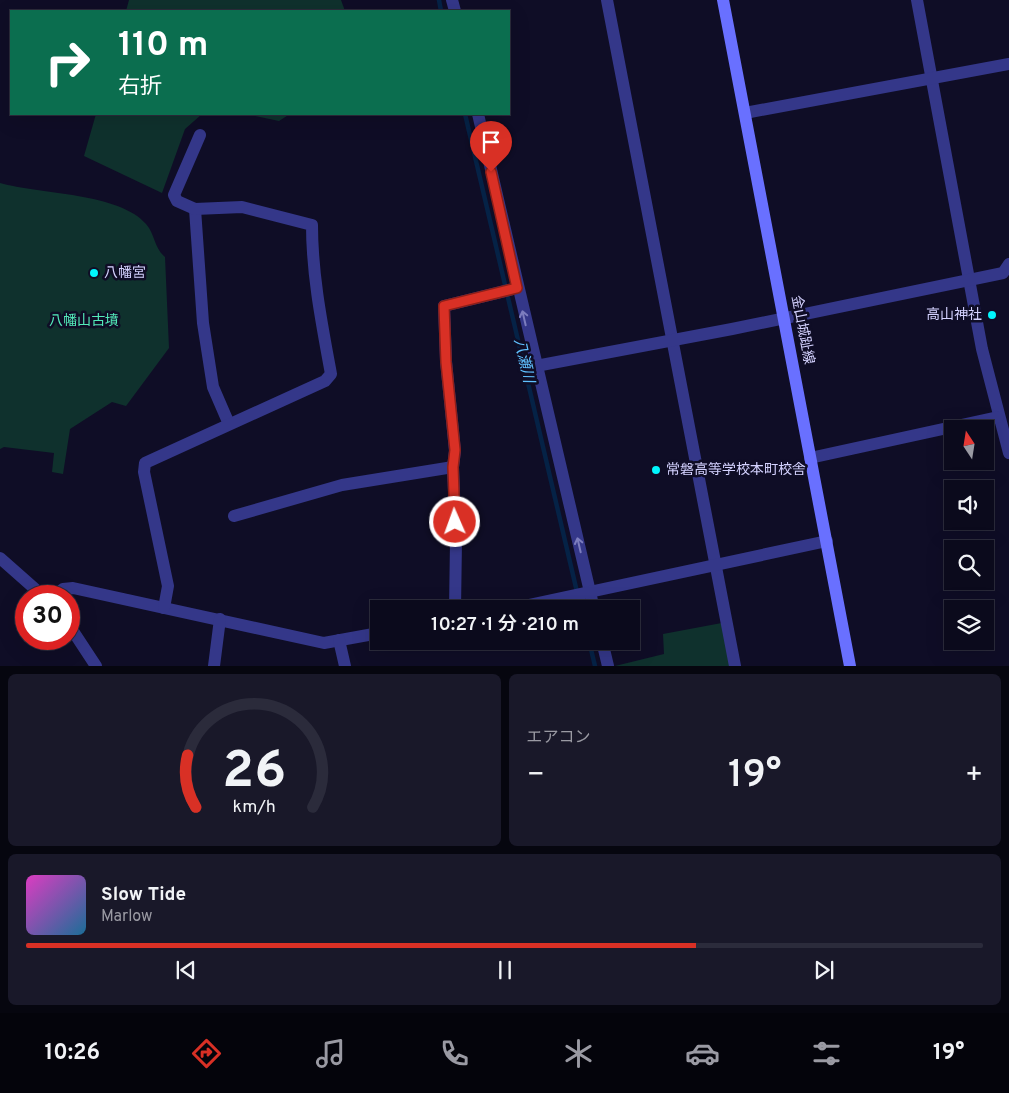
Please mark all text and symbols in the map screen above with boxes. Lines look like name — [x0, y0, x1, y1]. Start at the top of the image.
text: 110 m — [118, 24, 208, 68]
icon: right — [35, 30, 100, 95]
text: 右折 — [118, 74, 162, 101]
pin — [470, 121, 512, 172]
icon: arrive — [477, 128, 505, 156]
place label: 八幡宮 — [104, 265, 146, 282]
marker: 八幡宮 — [88, 267, 100, 279]
street label: 金山城趾線 — [787, 294, 817, 366]
place label: 高山神社 — [926, 307, 982, 324]
marker: 高山神社 — [986, 309, 998, 321]
one-way arrow — [519, 311, 529, 327]
park label: 八幡山古墳 — [49, 313, 119, 330]
water label: 八瀬川 — [509, 337, 538, 387]
north arrow — [944, 420, 994, 470]
map controls — [944, 420, 994, 650]
place label: 常磐高等学校本町校舎 — [666, 461, 806, 479]
marker: 常磐高等学校本町校舎 — [650, 464, 662, 476]
button: sound — [944, 480, 994, 530]
position arrow — [428, 495, 480, 547]
one-way arrow — [573, 537, 583, 553]
button: search — [944, 540, 994, 590]
speed limit sign: 30 — [15, 585, 80, 650]
button: layers — [944, 600, 994, 650]
text: 10:27 · 1 分 · 210 m — [431, 613, 579, 637]
text: エアコン — [527, 728, 591, 748]
text: 26 — [222, 740, 286, 806]
text: 19° — [728, 752, 782, 801]
text: − — [527, 758, 545, 794]
text: + — [965, 758, 983, 794]
text: km/h — [233, 796, 276, 819]
text: Slow Tide — [101, 883, 186, 907]
text: Marlow — [101, 907, 153, 927]
icon: previous — [172, 956, 200, 984]
icon: pause — [491, 956, 519, 984]
icon: next — [810, 956, 838, 984]
icon: directions — [189, 1036, 224, 1071]
icon: music — [313, 1036, 348, 1071]
icon: phone — [437, 1036, 472, 1071]
icon: climate — [561, 1036, 596, 1071]
icon: car — [685, 1036, 720, 1071]
icon: filters — [809, 1036, 844, 1071]
text: 10:26 — [44, 1040, 100, 1067]
text: 19° — [933, 1040, 964, 1067]

